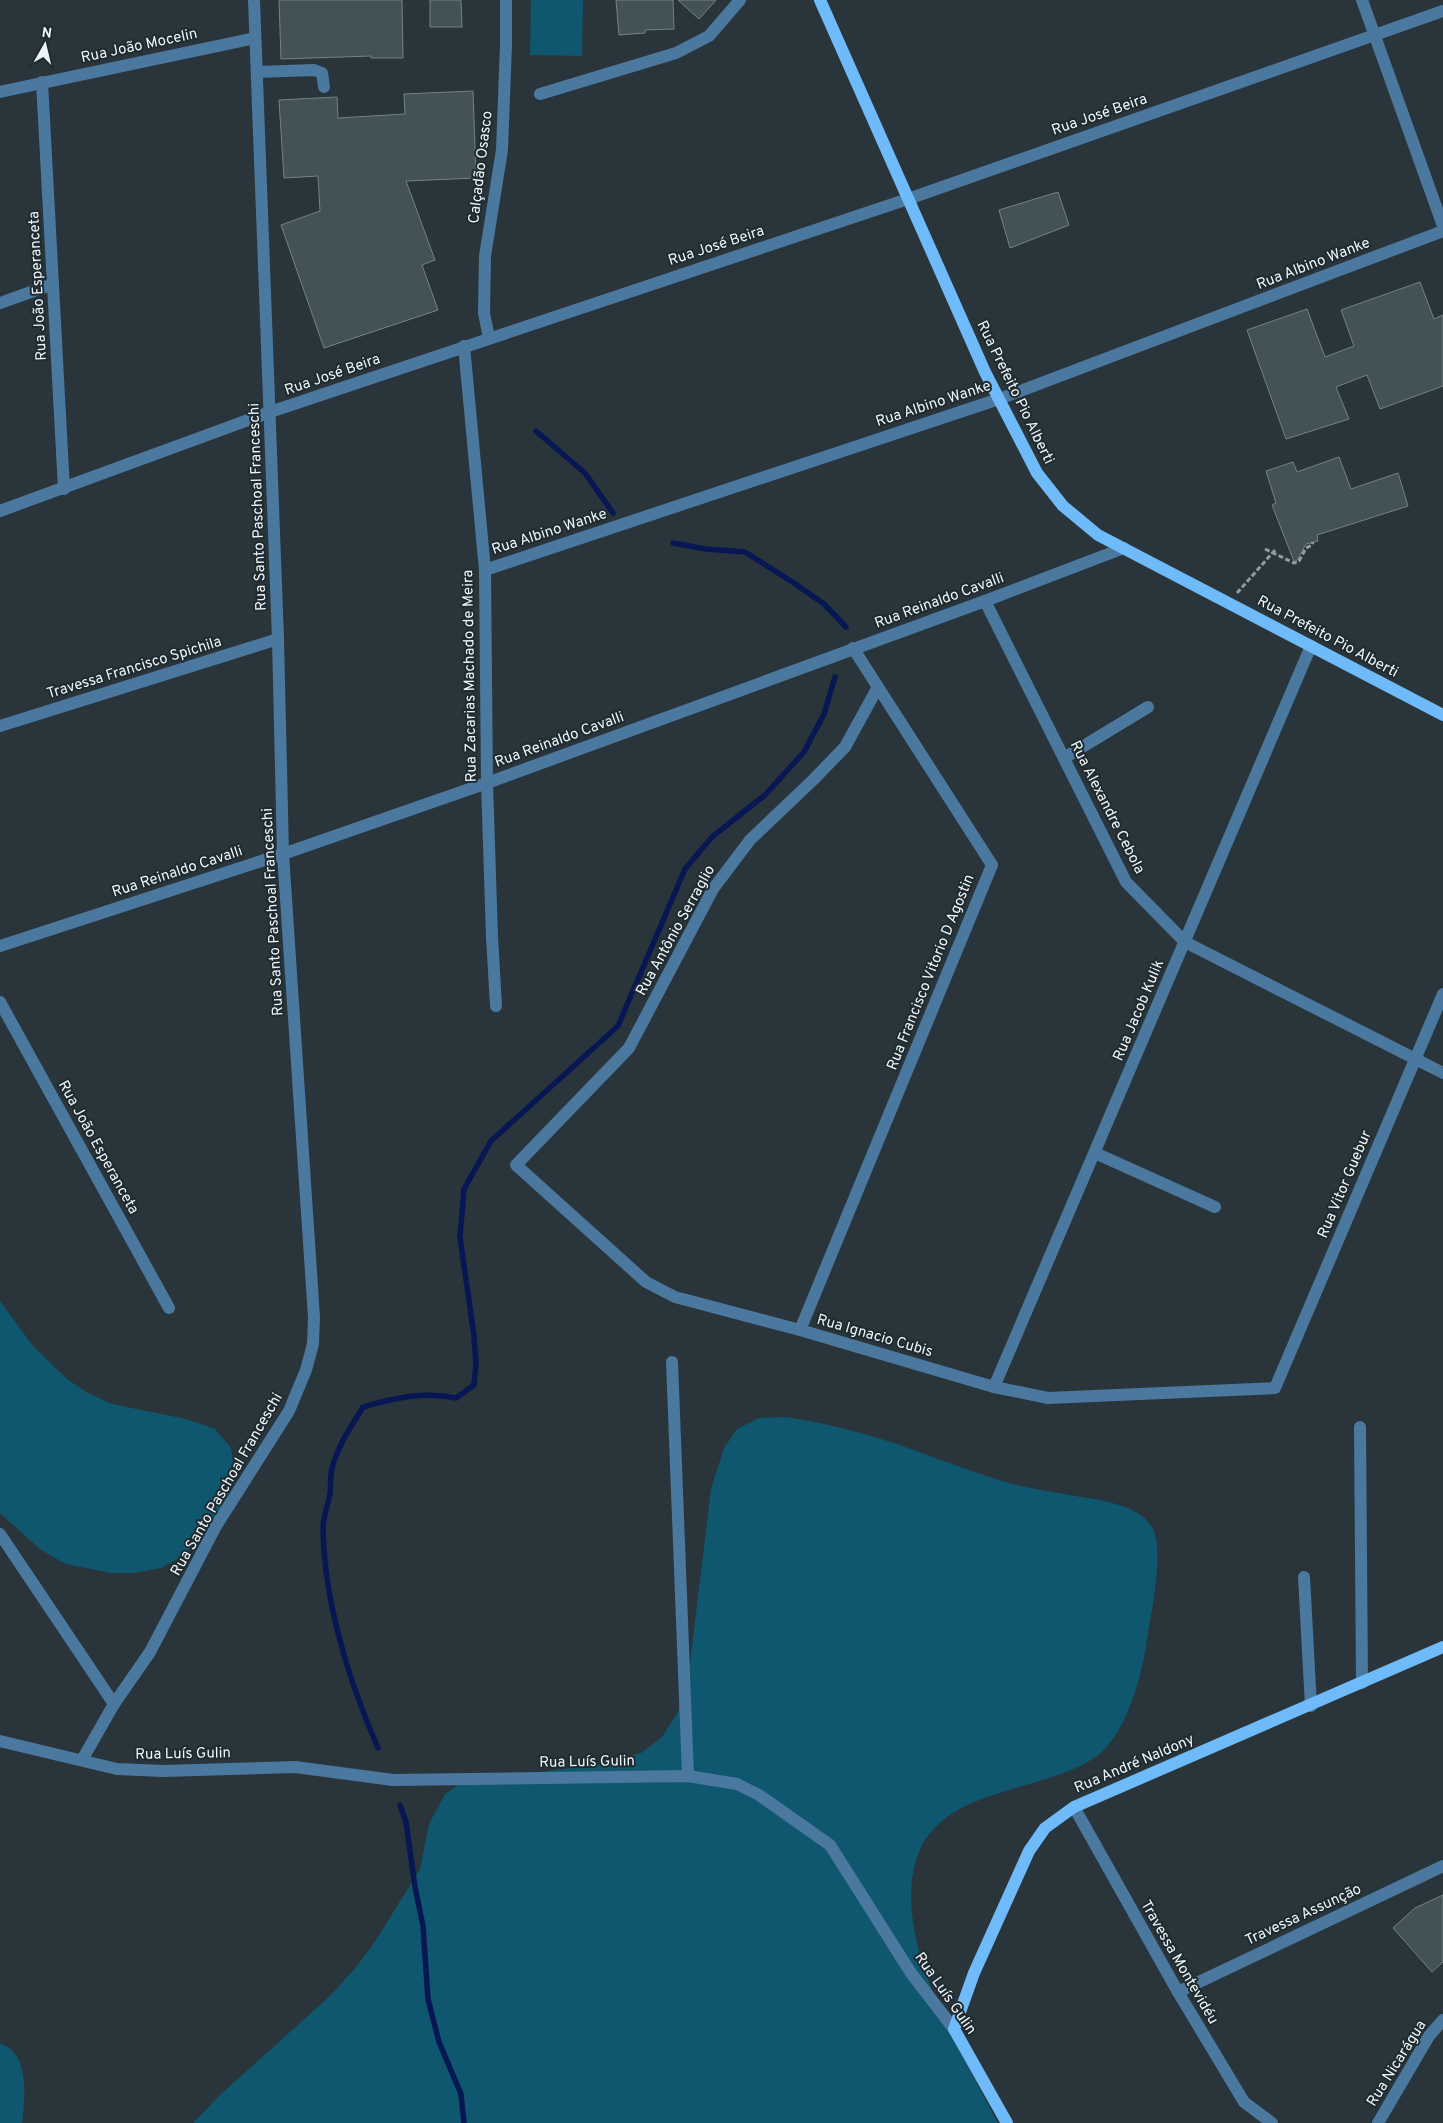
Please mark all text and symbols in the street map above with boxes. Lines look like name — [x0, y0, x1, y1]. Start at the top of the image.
north arrow — [20, 20, 70, 70]
text: N — [40, 24, 53, 43]
street label: Rua João Mocelin — [79, 25, 199, 68]
street label: Rua José Beira — [1049, 90, 1150, 141]
street label: Calçadão Osasco — [465, 110, 498, 225]
street label: Rua João Esperanceta — [25, 211, 52, 361]
street label: Rua José Beira — [666, 222, 767, 271]
street label: Rua Albino Wanke — [1254, 234, 1373, 295]
street label: Rua Prefeito Pio Alberti — [972, 318, 1058, 467]
street label: Rua José Beira — [282, 350, 383, 401]
street label: Rua Albino Wanke — [873, 377, 993, 432]
street label: Rua Santo Paschoal Franceschi — [245, 403, 272, 611]
street label: Rua Albino Wanke — [489, 505, 609, 560]
street label: Rua Reinaldo Cavalli — [872, 569, 1007, 634]
street label: Rua Zacarias Machado de Meira — [459, 570, 482, 782]
street label: Rua Prefeito Pio Alberti — [1253, 592, 1401, 683]
street label: Travessa Francisco Spichila — [45, 633, 224, 704]
street label: Rua Reinaldo Cavalli — [492, 708, 627, 773]
street label: Rua Alexandre Cebola — [1065, 738, 1149, 878]
street label: Rua Santo Paschoal Franceschi — [259, 807, 288, 1016]
street label: Rua Reinaldo Cavalli — [110, 842, 245, 903]
street label: Rua Antônio Serraglio — [632, 862, 720, 999]
street label: Rua Francisco Vitorio D Agostin — [883, 872, 979, 1073]
street label: Rua Jacob Kulik — [1110, 957, 1169, 1064]
street label: Rua João Esperanceta — [53, 1078, 142, 1218]
street label: Rua Vitor Guebur — [1314, 1128, 1377, 1241]
street label: Rua Ignacio Cubis — [814, 1311, 935, 1362]
street label: Rua Santo Paschoal Franceschi — [167, 1390, 288, 1580]
street label: Rua André Naldony — [1072, 1731, 1198, 1798]
street label: Rua Luís Gulin — [135, 1744, 231, 1765]
street label: Rua Luís Gulin — [539, 1752, 635, 1773]
street label: Travessa Assunção — [1243, 1880, 1365, 1951]
street label: Travessa Montevidéu — [1135, 1897, 1222, 2028]
street label: Rua Luís Gulin — [909, 1949, 980, 2039]
street label: Rua Nicarágua — [1363, 2017, 1431, 2110]

